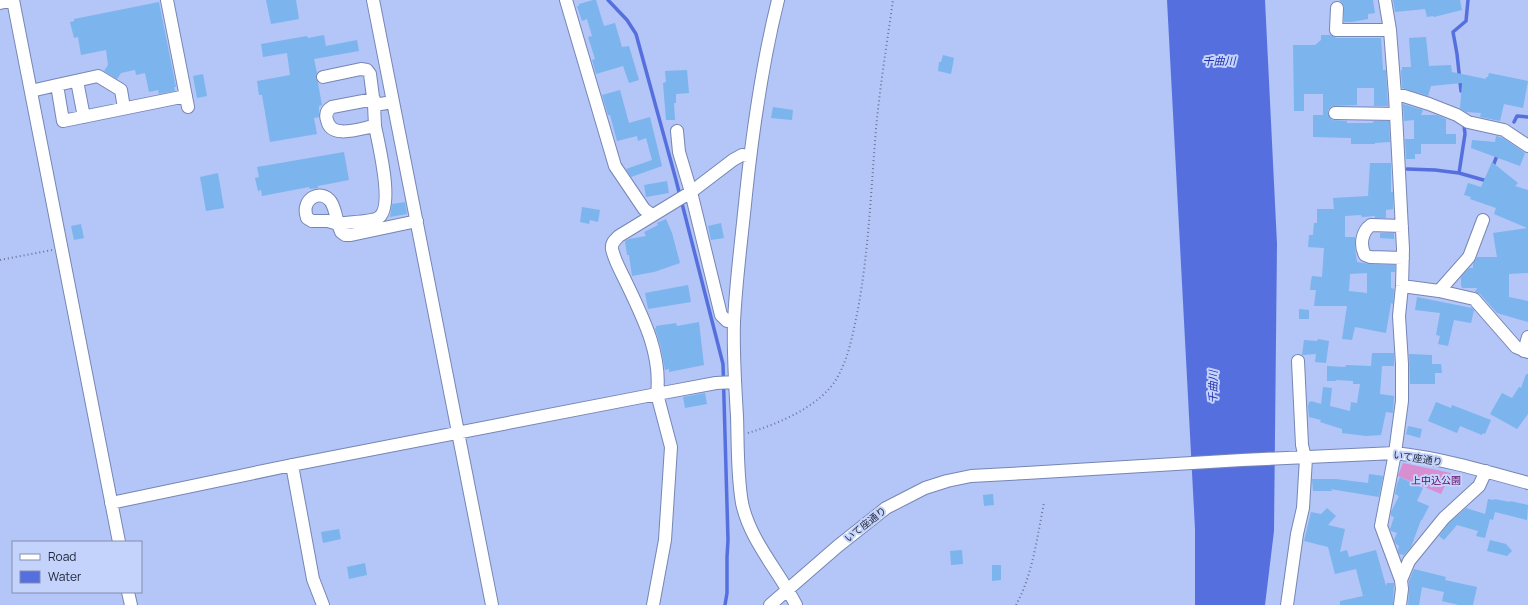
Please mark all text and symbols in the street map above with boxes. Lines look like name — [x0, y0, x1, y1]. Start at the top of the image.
water label: 千曲川 — [1203, 53, 1236, 68]
water label: 千曲川 — [1205, 369, 1220, 404]
street label: いて座通り — [1392, 447, 1444, 469]
park label: 上中込公園 — [1411, 473, 1461, 487]
street label: いて座通り — [841, 503, 889, 545]
legend — [12, 541, 142, 593]
text: Road — [48, 548, 76, 565]
text: Water — [48, 568, 82, 585]

